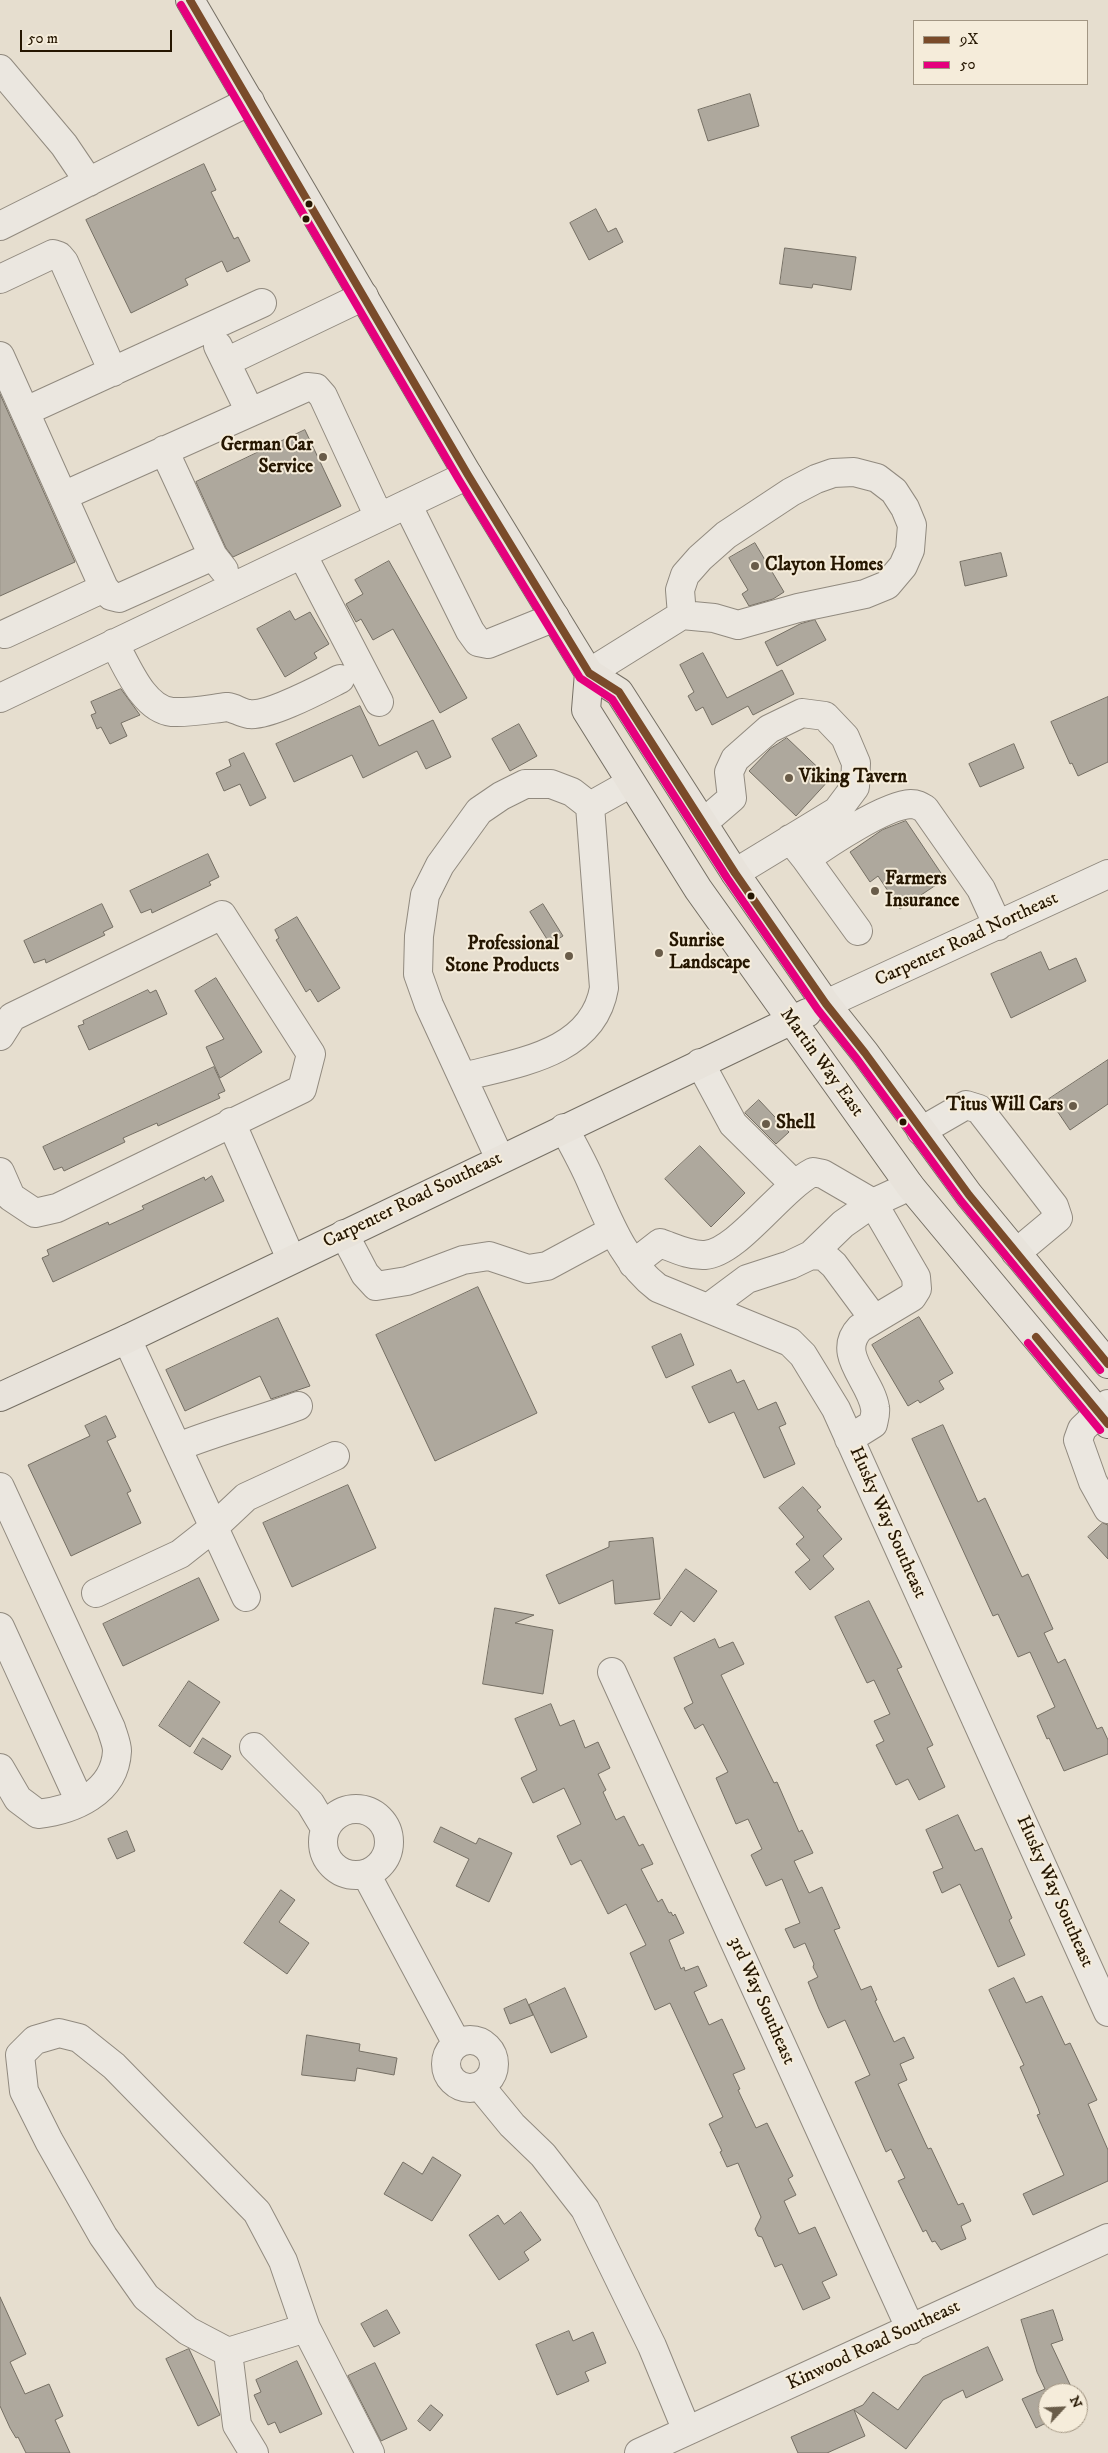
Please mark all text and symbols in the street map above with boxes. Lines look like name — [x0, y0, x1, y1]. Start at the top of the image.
scale bar — [22, 20, 175, 52]
legend — [913, 20, 1088, 85]
text: 50 m — [28, 29, 58, 48]
text: 9X — [960, 30, 978, 49]
text: 50 — [960, 55, 976, 74]
unlabelled marker — [304, 199, 314, 209]
unlabelled marker — [301, 214, 311, 224]
place label: German Car Service — [221, 435, 313, 479]
marker: German Car Service — [317, 451, 329, 463]
place label: Clayton Homes — [765, 555, 883, 577]
marker: Clayton Homes — [749, 560, 761, 572]
place label: Viking Tavern — [799, 767, 907, 789]
marker: Viking Tavern — [783, 772, 795, 784]
place label: Farmers Insurance — [885, 869, 959, 913]
marker: Farmers Insurance — [869, 885, 881, 897]
street label: Carpenter Road Northeast — [872, 888, 1062, 992]
unlabelled marker — [746, 891, 756, 901]
place label: Sunrise Landscape — [669, 931, 750, 975]
place label: Professional Stone Products — [445, 934, 559, 978]
marker: Sunrise Landscape — [653, 947, 665, 959]
marker: Professional Stone Products — [563, 950, 575, 962]
street label: Martin Way East — [774, 1004, 868, 1122]
place label: Titus Will Cars — [946, 1095, 1063, 1117]
marker: Titus Will Cars — [1067, 1100, 1079, 1112]
place label: Shell — [776, 1113, 815, 1135]
unlabelled marker — [898, 1117, 908, 1127]
marker: Shell — [760, 1118, 772, 1130]
street label: Carpenter Road Southeast — [320, 1148, 506, 1254]
street label: Husky Way Southeast — [843, 1444, 931, 1602]
street label: Husky Way Southeast — [1010, 1813, 1098, 1971]
street label: 3rd Way Southeast — [723, 1933, 799, 2069]
street label: Kinwood Road Southeast — [784, 2296, 964, 2396]
north arrow — [1038, 2383, 1088, 2433]
text: N — [1065, 2393, 1086, 2411]

